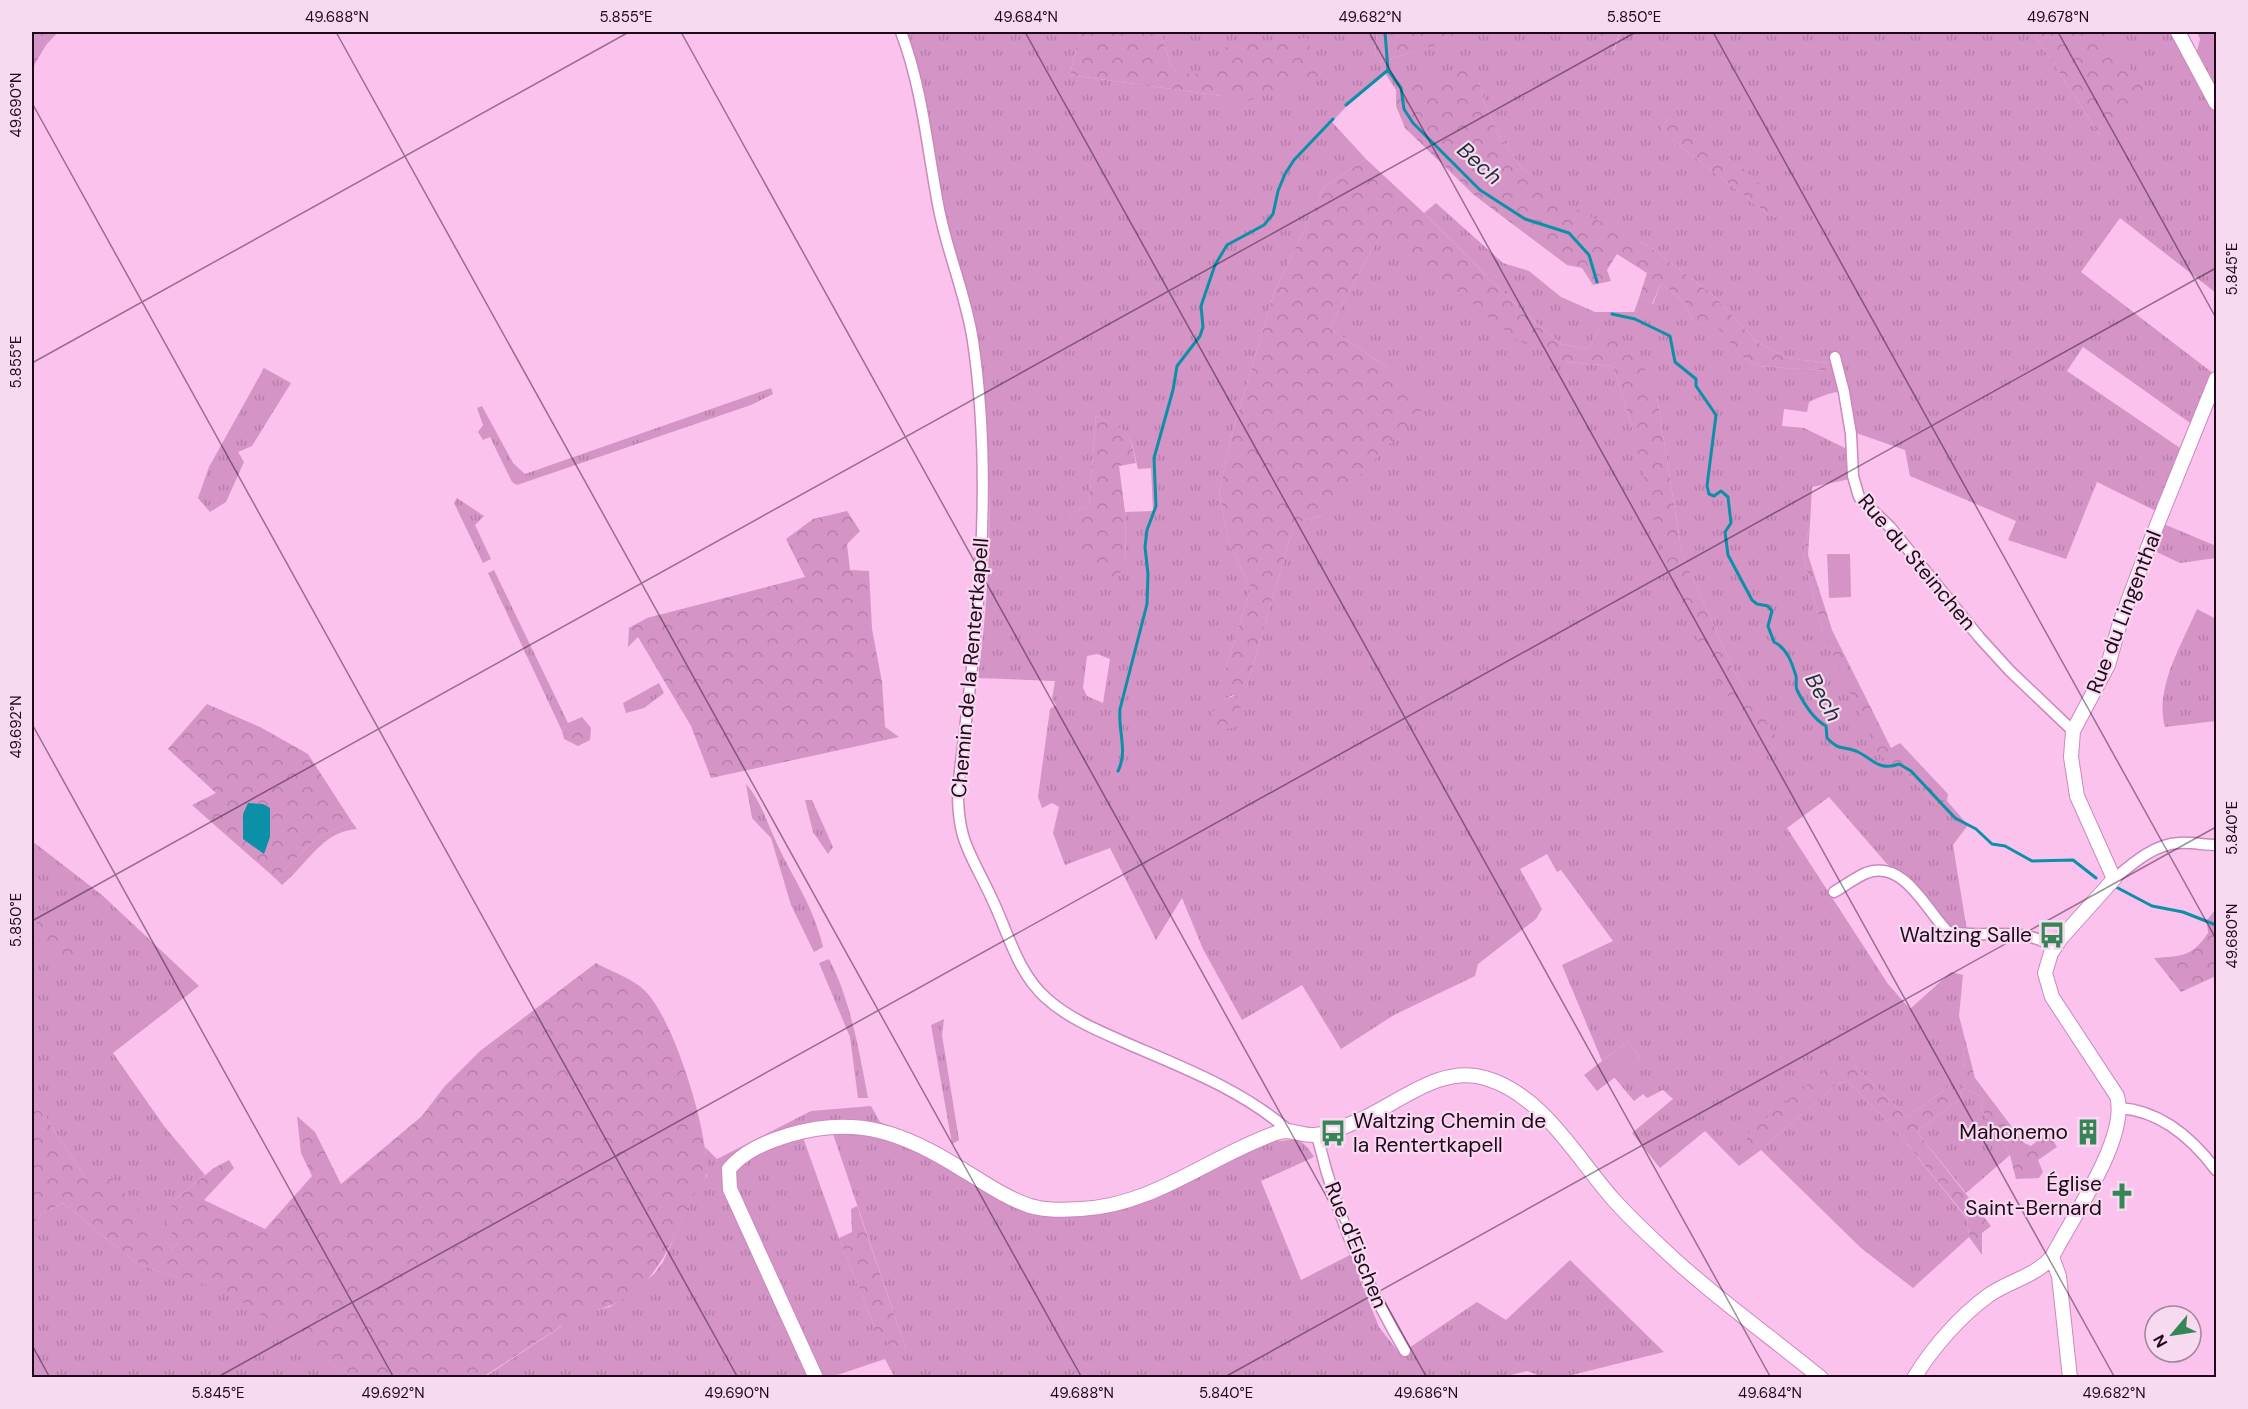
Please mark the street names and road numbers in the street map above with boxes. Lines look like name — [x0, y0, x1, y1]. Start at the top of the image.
street label: Rue du Steinchen — [1852, 488, 1982, 636]
street label: Rue du Lingenthal — [2080, 526, 2168, 698]
street label: Chemin de la Rentertkapell — [945, 537, 995, 799]
street label: Rue d'Eischen — [1318, 1178, 1394, 1312]

